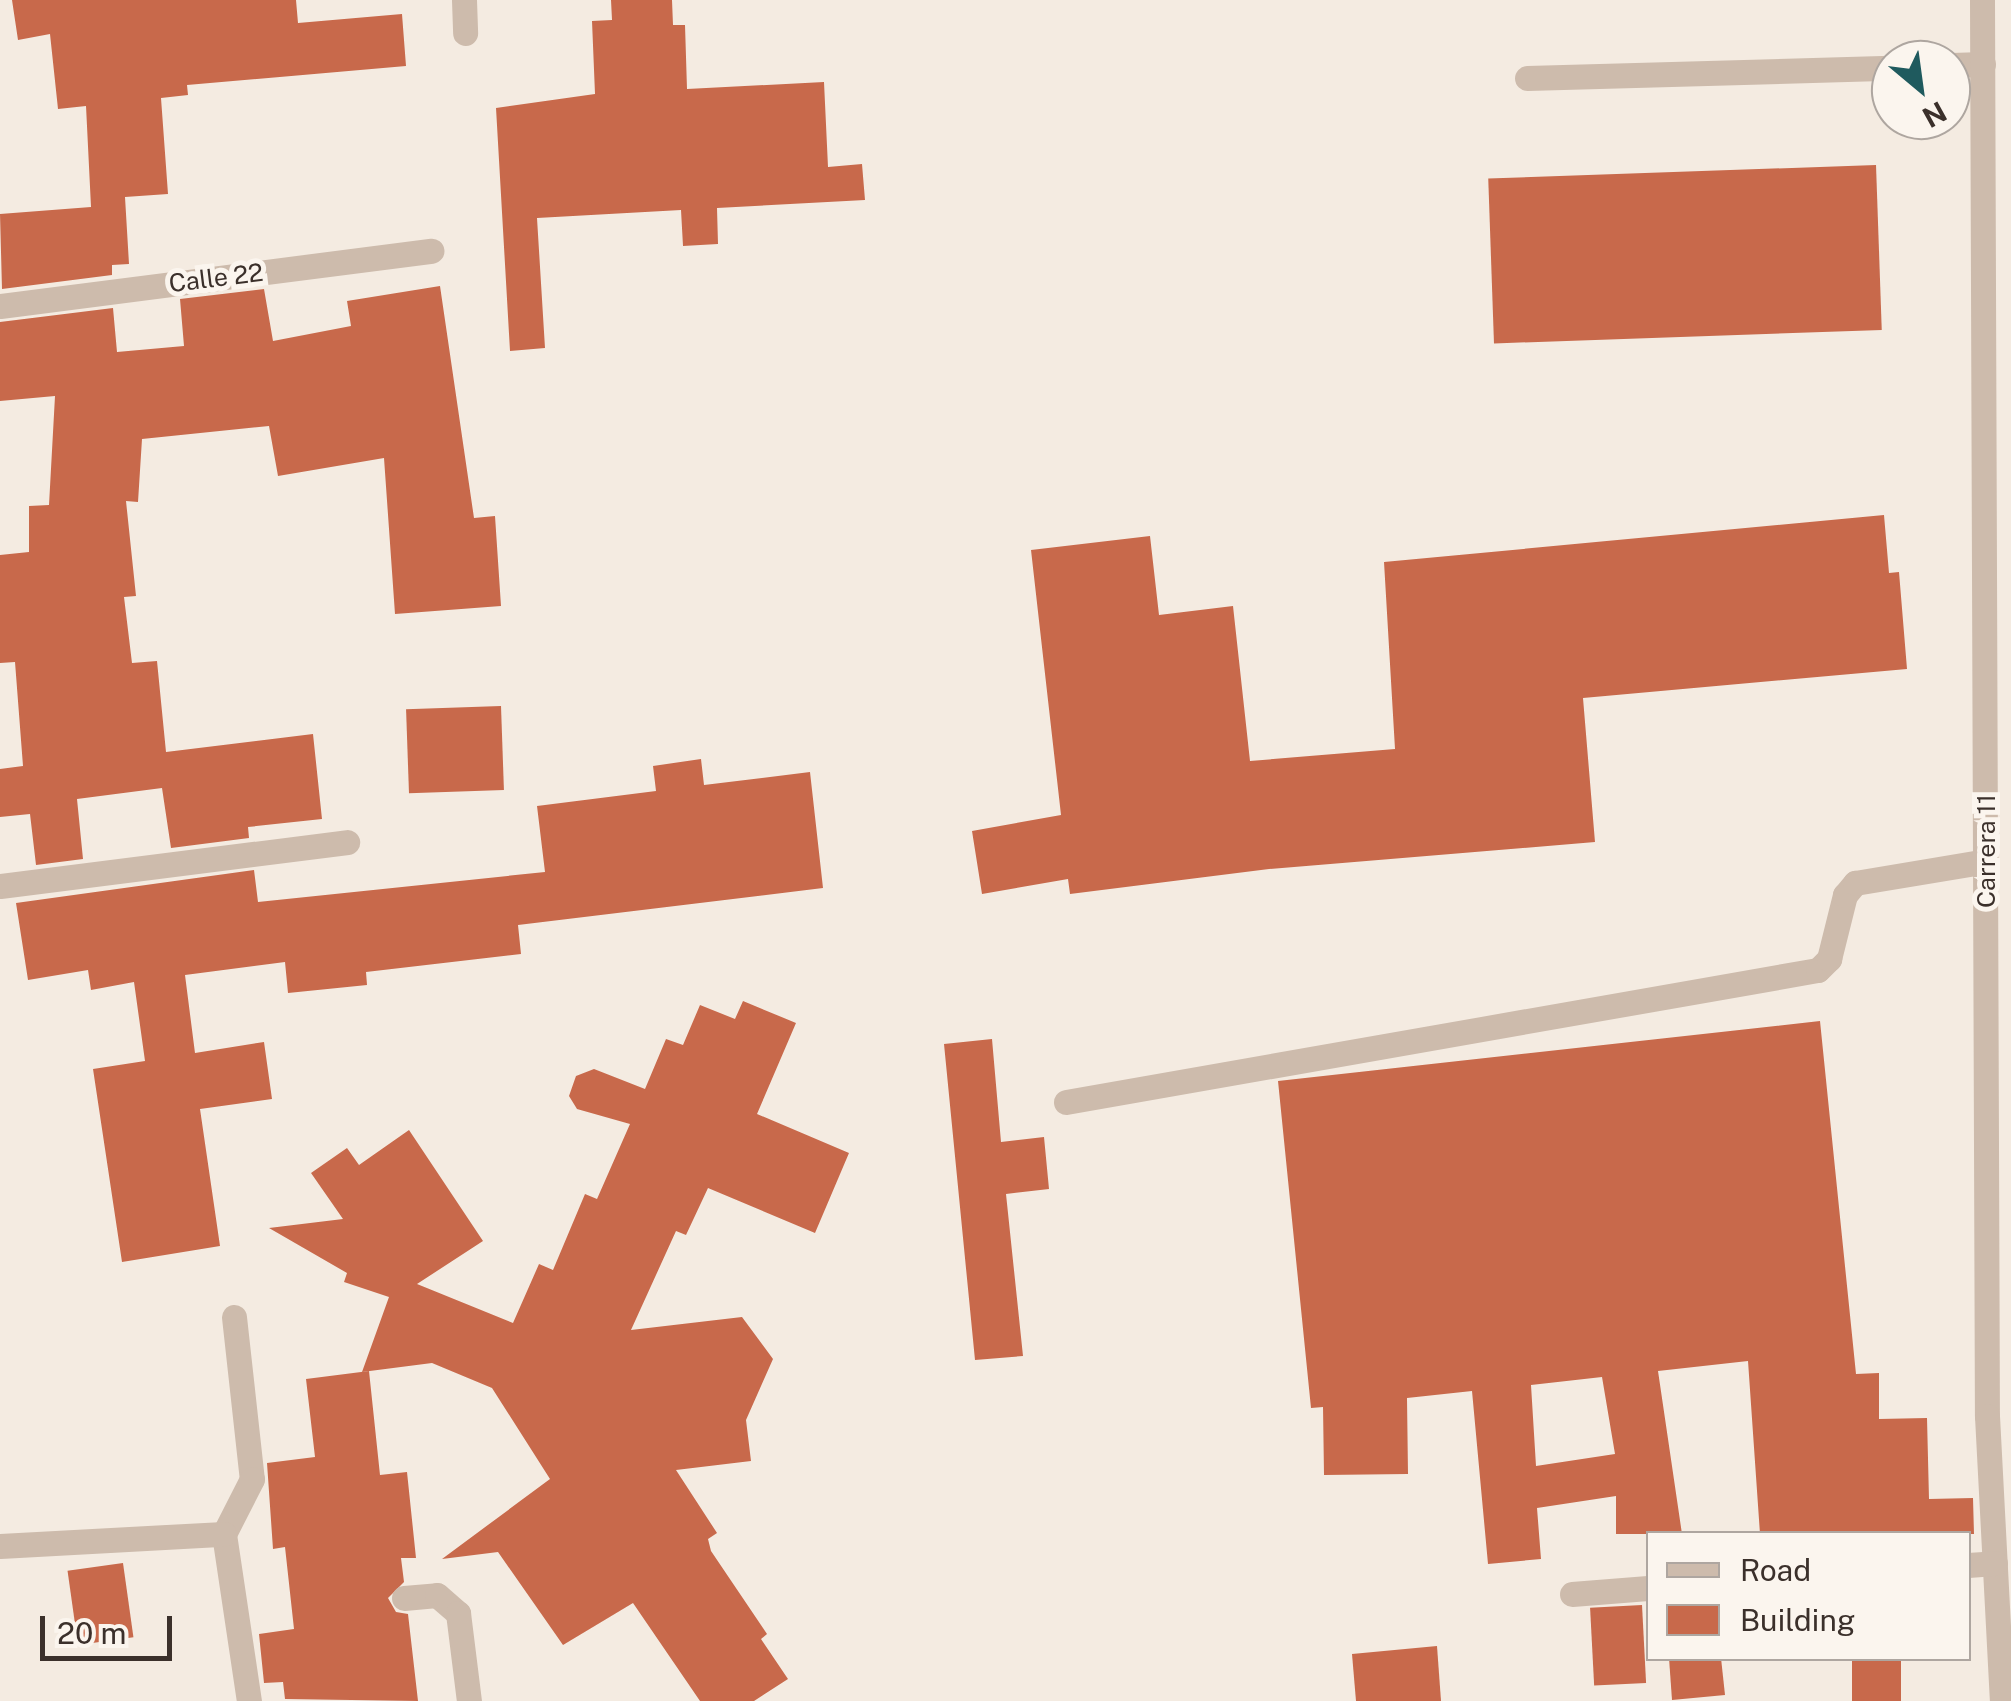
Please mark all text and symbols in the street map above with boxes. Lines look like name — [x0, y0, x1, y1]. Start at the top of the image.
north arrow — [1871, 40, 1971, 140]
text: N — [1917, 95, 1952, 135]
street label: Calle 22 — [167, 257, 265, 299]
street label: Carrera 11 — [1971, 794, 2001, 908]
legend — [1646, 1531, 1971, 1661]
text: Road — [1740, 1552, 1811, 1588]
scale bar — [45, 1596, 178, 1658]
text: Building — [1740, 1602, 1855, 1638]
text: 20 m — [57, 1615, 126, 1651]

